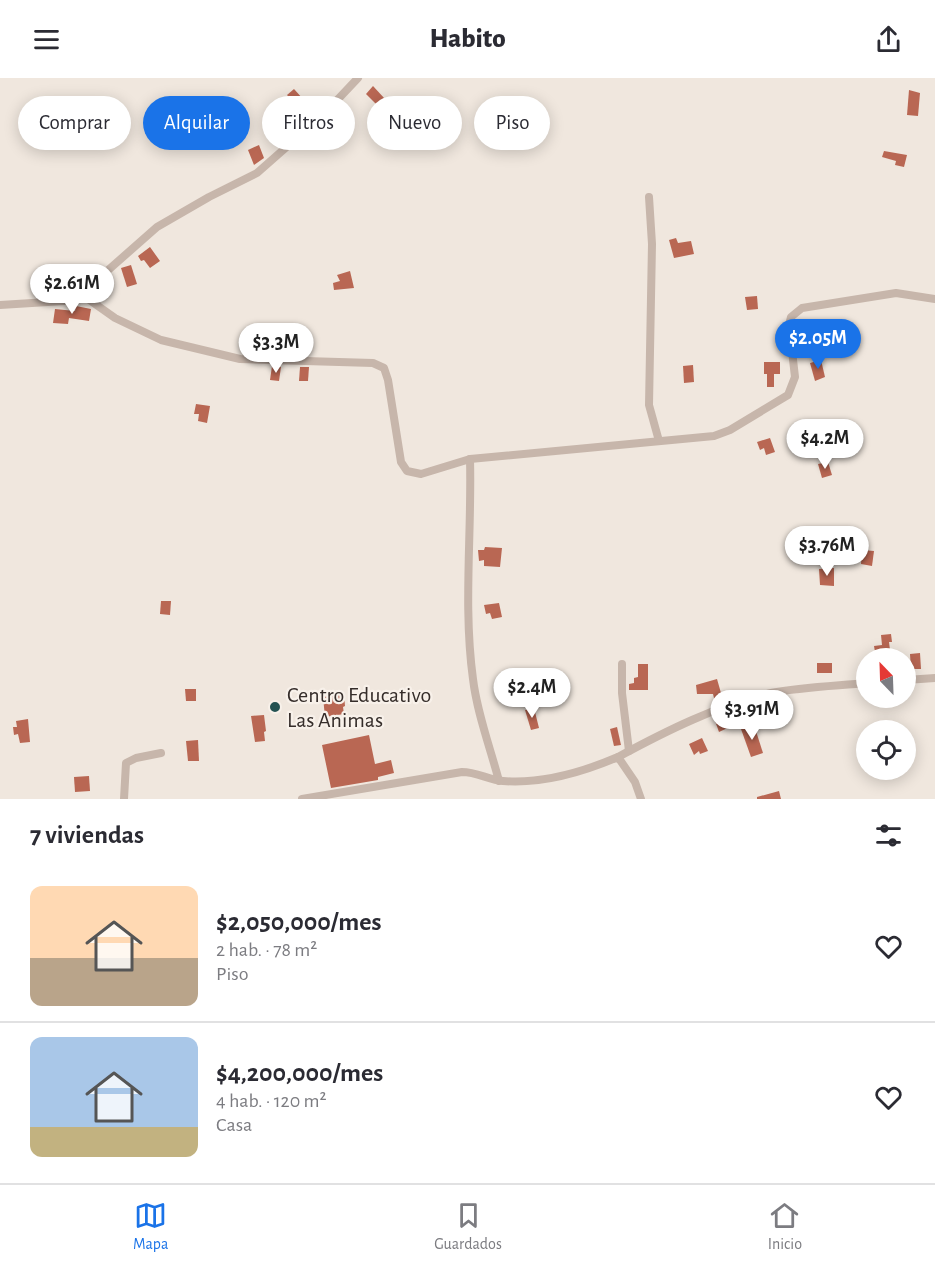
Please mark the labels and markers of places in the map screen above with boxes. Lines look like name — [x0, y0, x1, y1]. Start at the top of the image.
pin: $2.61M — [23, 264, 121, 315]
pin: $2.05M — [769, 319, 867, 370]
pin: $3.3M — [234, 323, 318, 374]
pin: $4.2M — [783, 419, 867, 470]
pin: $3.76M — [778, 526, 876, 577]
pin: $2.4M — [490, 668, 574, 719]
place label: Centro Educativo Las Animas — [287, 684, 431, 731]
pin: $3.91M — [703, 690, 801, 741]
marker: Centro Educativo Las Animas — [268, 700, 282, 714]

